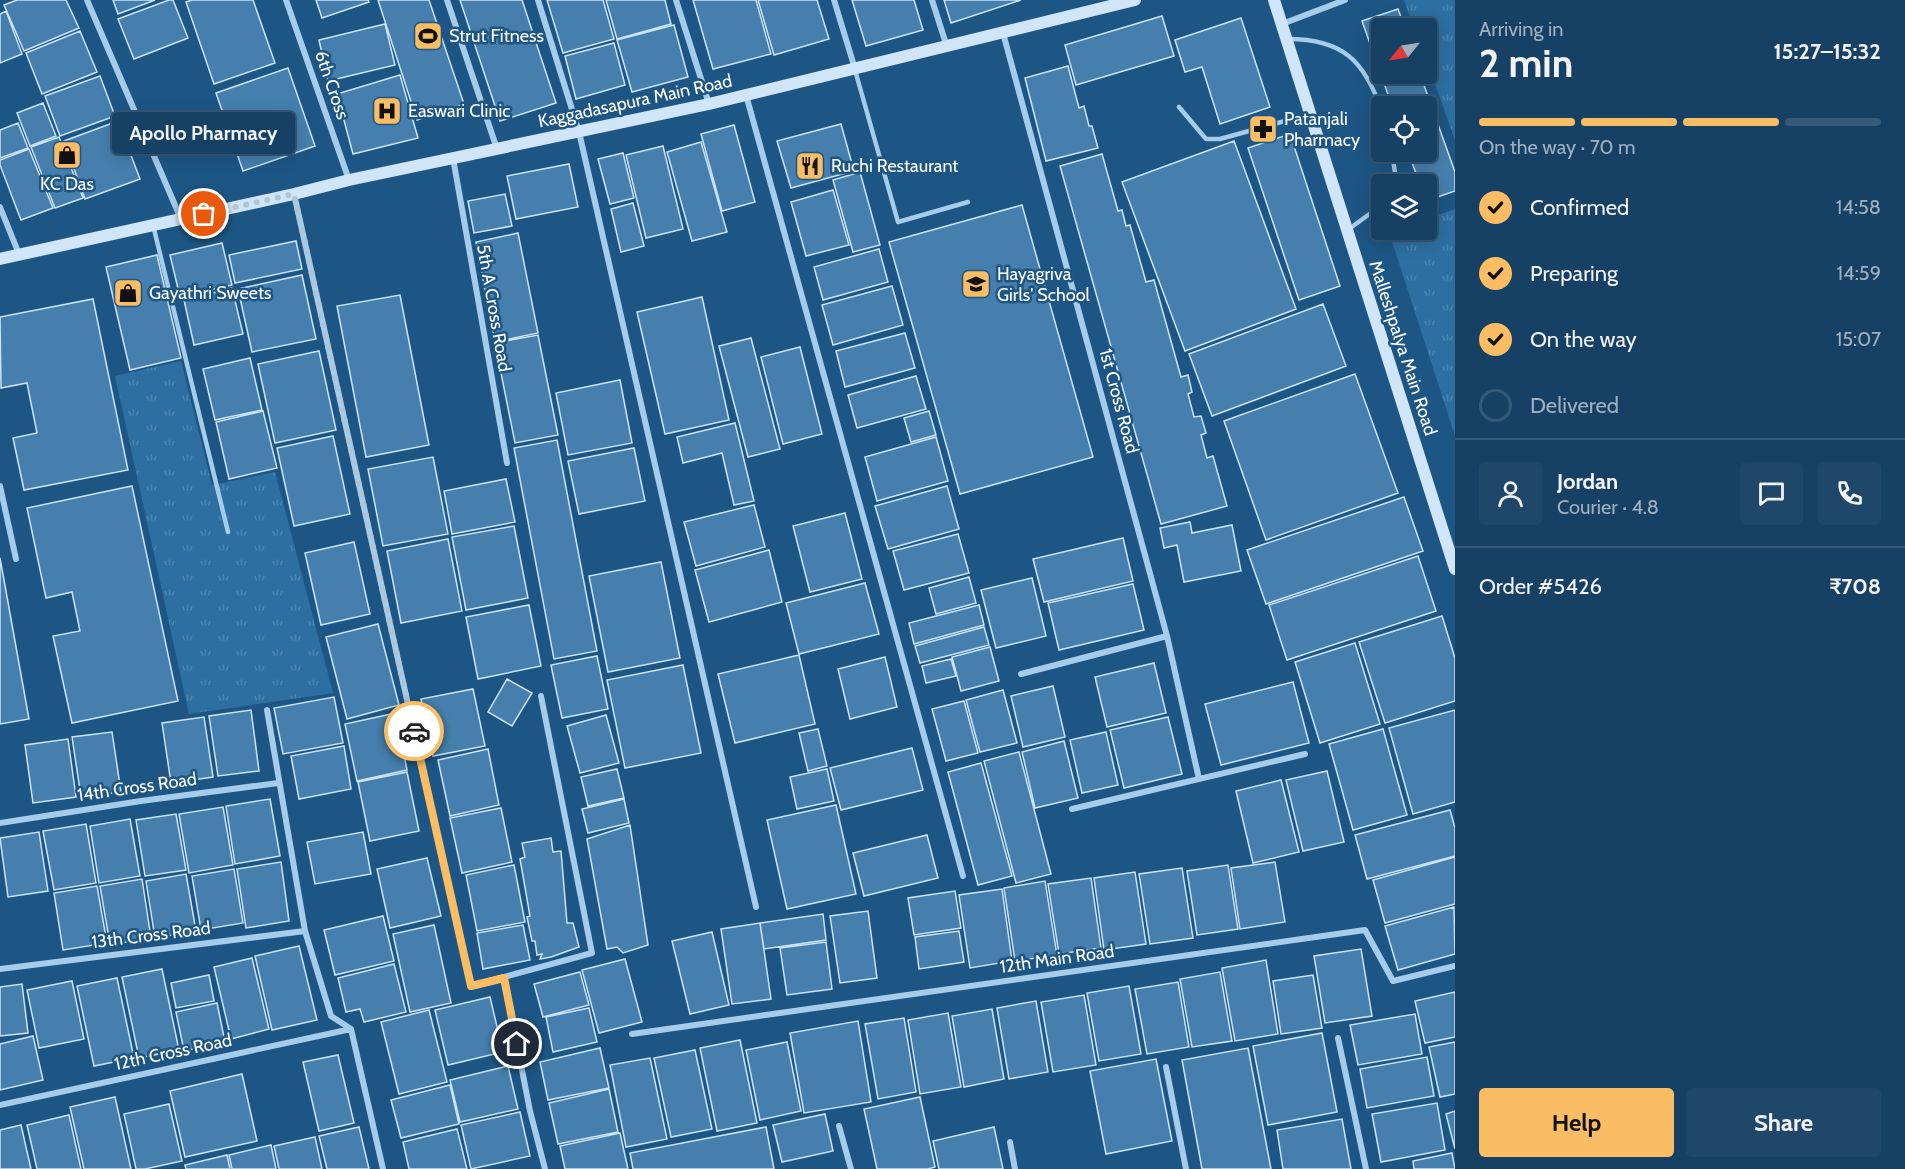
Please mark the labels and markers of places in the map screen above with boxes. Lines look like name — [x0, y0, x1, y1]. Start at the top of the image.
sports icon: Strut Fitness — [412, 20, 444, 52]
place label: Strut Fitness — [449, 25, 544, 47]
hospital icon: Easwari Clinic — [371, 95, 403, 127]
place label: Easwari Clinic — [408, 100, 510, 122]
place label: Patanjali Pharmacy — [1284, 108, 1360, 151]
callout: Apollo Pharmacy — [112, 112, 296, 154]
pharmacy icon: Patanjali Pharmacy — [1247, 113, 1279, 145]
shop icon: KC Das — [51, 139, 83, 171]
restaurant icon: Ruchi Restaurant — [794, 150, 826, 182]
place label: Ruchi Restaurant — [831, 155, 958, 177]
place label: KC Das — [40, 173, 94, 195]
pin — [178, 188, 229, 239]
place label: Hayagriva Girls' School — [997, 263, 1091, 306]
school or university icon: Hayagriva Girls' School — [960, 268, 992, 300]
shop icon: Gayathri Sweets — [112, 277, 144, 309]
place label: Gayathri Sweets — [149, 282, 271, 304]
pin — [491, 1018, 542, 1069]

